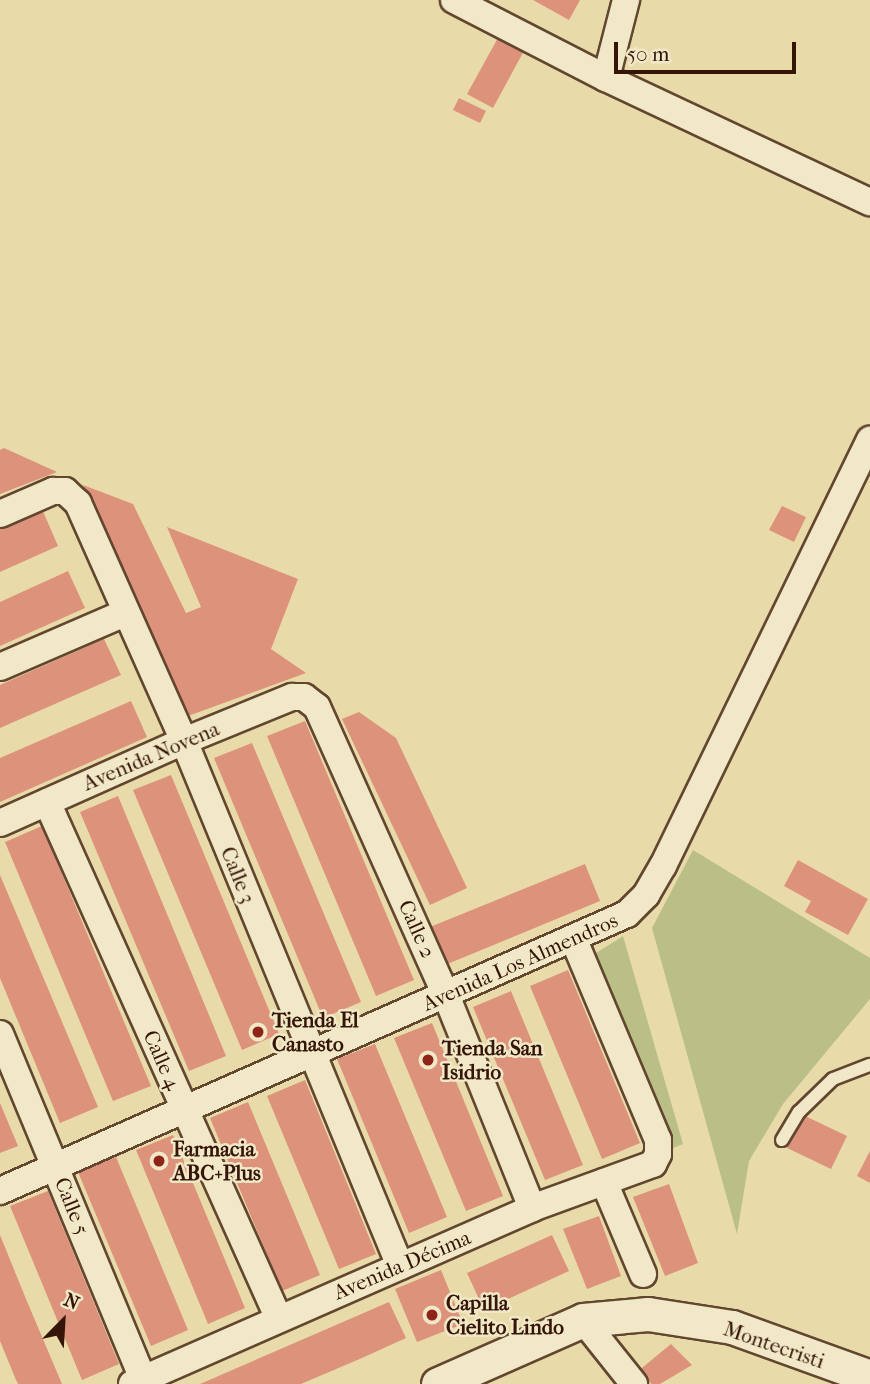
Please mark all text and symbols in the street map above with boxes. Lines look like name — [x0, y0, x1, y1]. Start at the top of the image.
scale bar — [618, 28, 800, 72]
text: 50 m — [627, 42, 670, 66]
street label: Avenida Novena — [79, 716, 223, 796]
street label: Calle 3 — [215, 843, 261, 907]
street label: Calle 2 — [393, 896, 441, 962]
street label: Avenida Los Almendros — [418, 908, 622, 1016]
place label: Tienda El Canasto — [272, 1007, 359, 1057]
marker: Tienda El Canasto — [250, 1024, 266, 1040]
street label: Calle 4 — [138, 1026, 186, 1094]
place label: Tienda San Isidrio — [442, 1035, 543, 1085]
marker: Tienda San Isidrio — [420, 1052, 436, 1068]
place label: Farmacia ABC+Plus — [173, 1136, 261, 1186]
marker: Farmacia ABC+Plus — [151, 1153, 167, 1169]
street label: Calle 5 — [49, 1174, 95, 1238]
street label: Avenida Décima — [330, 1225, 474, 1305]
north arrow — [28, 1286, 98, 1356]
text: N — [60, 1289, 83, 1315]
place label: Capilla Cielito Lindo — [446, 1290, 564, 1340]
marker: Capilla Cielito Lindo — [424, 1307, 440, 1323]
street label: Montecristi — [720, 1316, 828, 1374]

